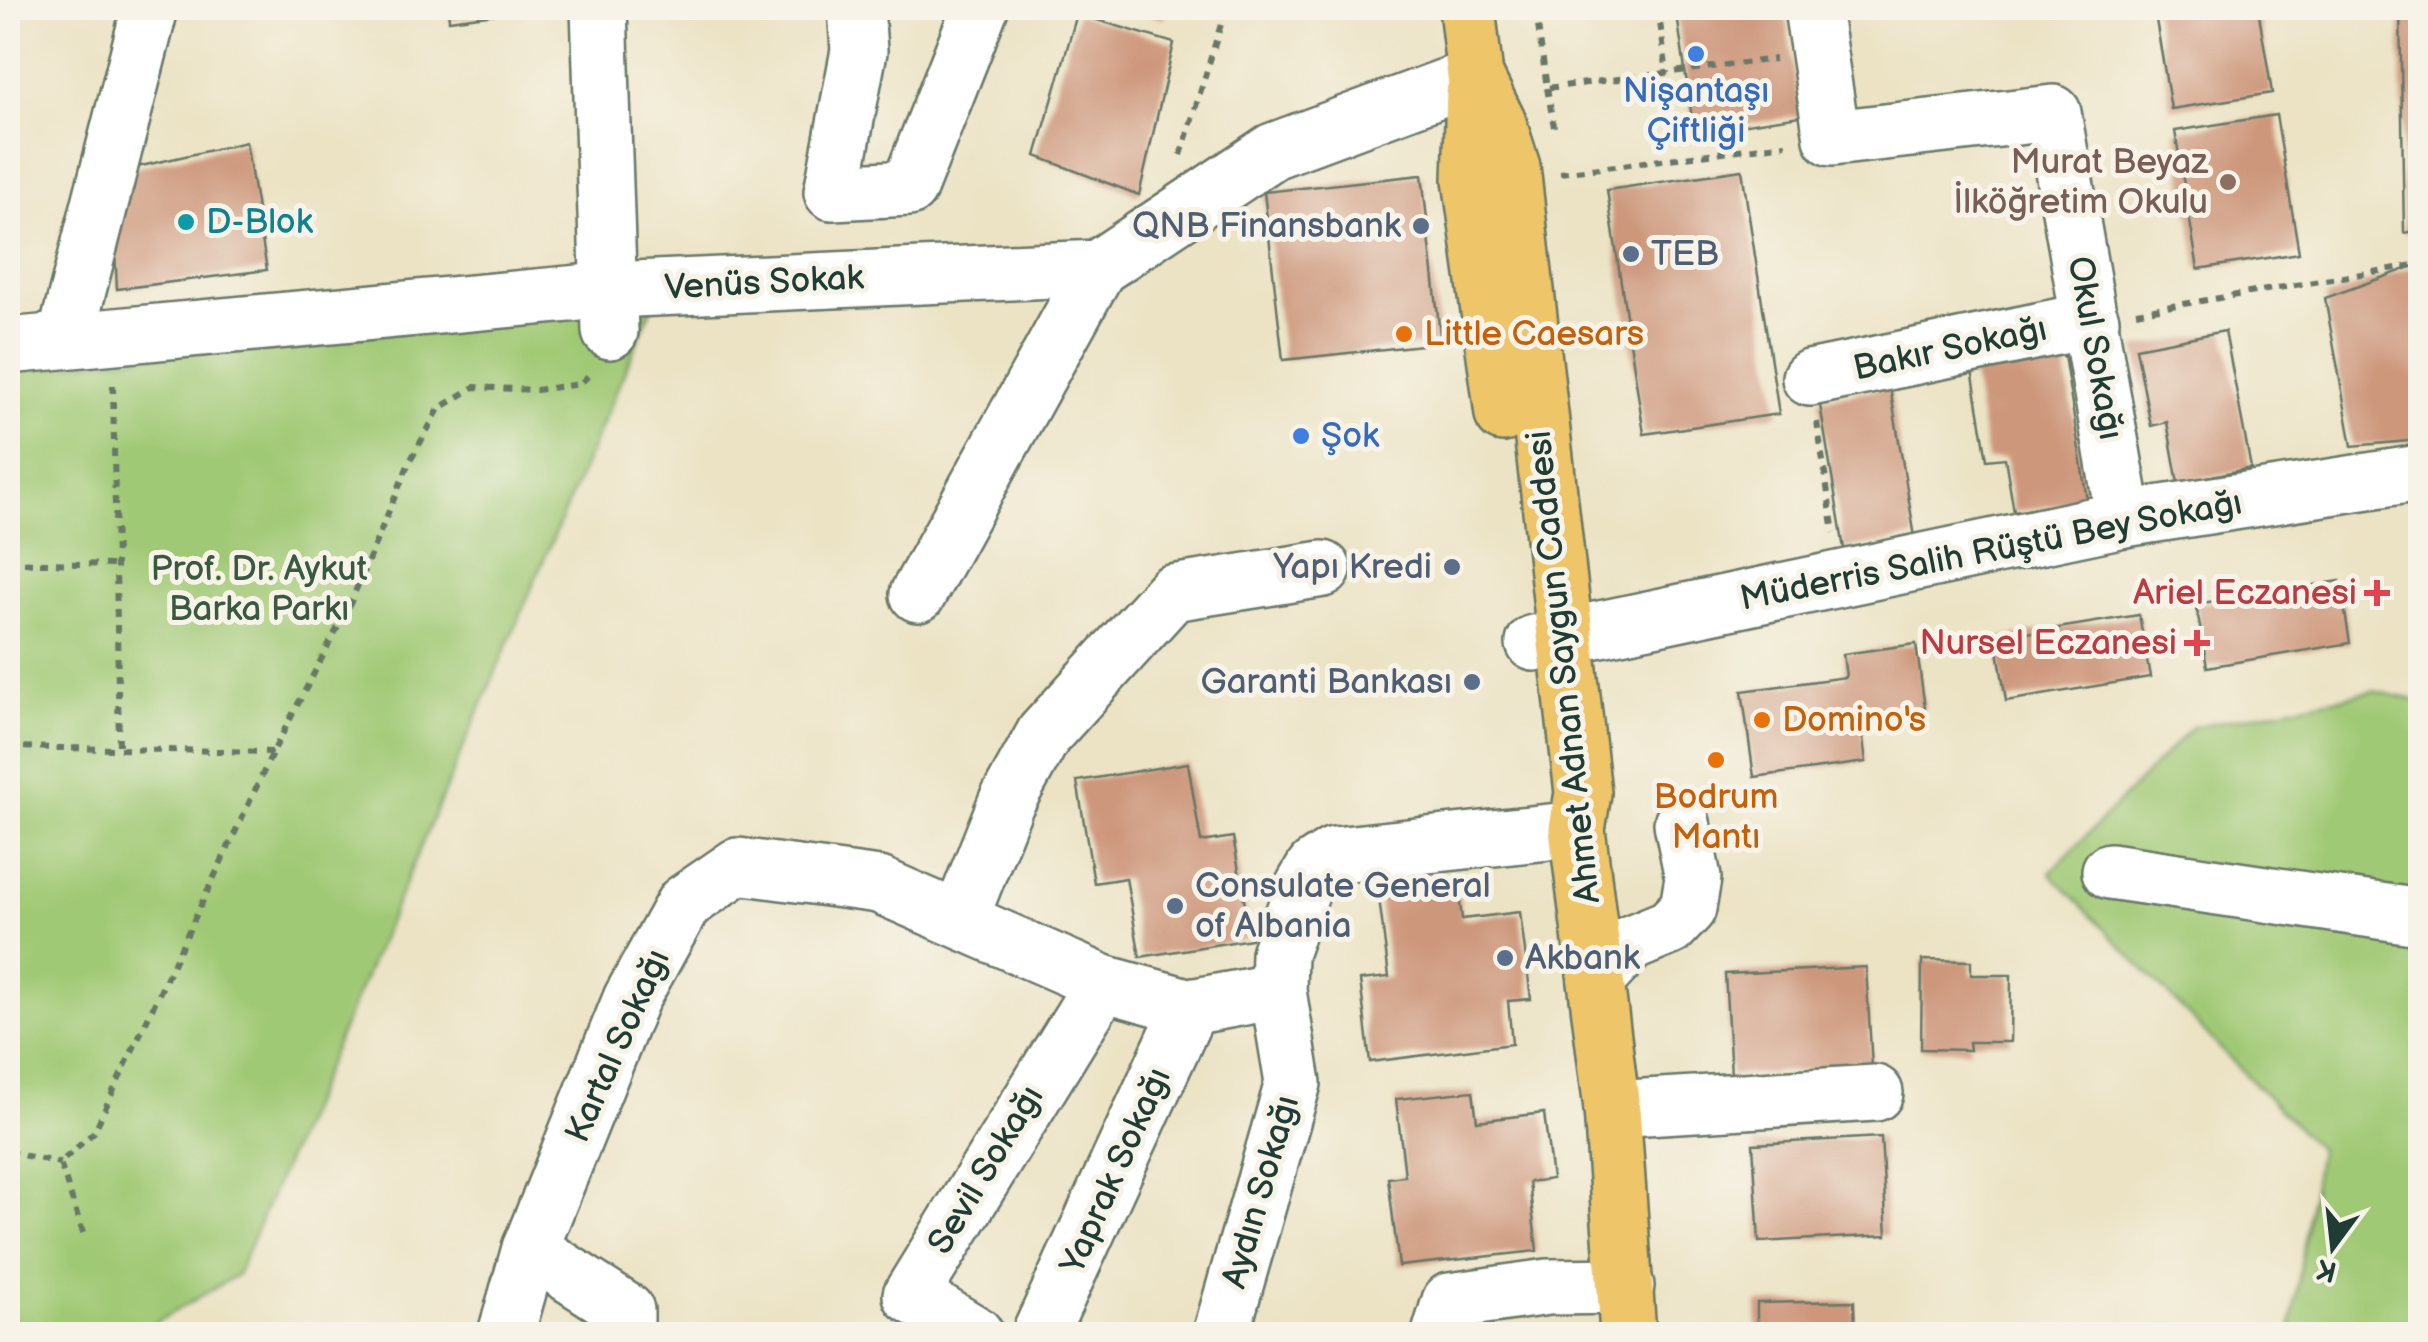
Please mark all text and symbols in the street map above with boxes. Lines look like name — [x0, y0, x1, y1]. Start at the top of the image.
marker: Nişantaşı Çiftliği — [1685, 43, 1707, 65]
place label: Nişantaşı Çiftliği — [1623, 70, 1769, 153]
place label: Murat Beyaz İlköğretim Okulu — [1953, 141, 2209, 224]
marker: Murat Beyaz İlköğretim Okulu — [2217, 171, 2239, 193]
place label: D-Blok — [206, 201, 314, 244]
place label: QNB Finansbank — [1132, 205, 1402, 248]
marker: D-Blok — [175, 211, 197, 233]
marker: QNB Finansbank — [1410, 215, 1432, 237]
place label: TEB — [1651, 233, 1719, 276]
marker: TEB — [1620, 243, 1642, 265]
street label: Okul Sokağı — [2058, 253, 2132, 443]
street label: Venüs Sokak — [663, 256, 866, 310]
street label: Bakır Sokağı — [1849, 308, 2051, 390]
place label: Little Caesars — [1424, 313, 1644, 356]
marker: Little Caesars — [1393, 323, 1415, 345]
place label: Şok — [1321, 415, 1380, 458]
marker: Şok — [1290, 425, 1312, 447]
street label: Ahmet Adnan Saygun Caddesi — [1518, 428, 1610, 906]
street label: Müderris Salih Rüştü Bey Sokağı — [1736, 481, 2246, 621]
place label: Yapı Kredi — [1272, 546, 1432, 589]
park label: Prof. Dr. Aykut Barka Parkı — [150, 548, 368, 631]
marker: Yapı Kredi — [1441, 556, 1463, 578]
place label: Ariel Eczanesi — [2133, 572, 2357, 615]
marker: Ariel Eczanesi — [2366, 582, 2388, 604]
place label: Nursel Eczanesi — [1919, 622, 2177, 665]
marker: Nursel Eczanesi — [2186, 632, 2208, 654]
place label: Garanti Bankası — [1201, 661, 1452, 704]
marker: Garanti Bankası — [1461, 671, 1483, 693]
place label: Domino's — [1782, 699, 1926, 742]
marker: Domino's — [1751, 709, 1773, 731]
marker: Bodrum Mantı — [1705, 749, 1727, 771]
place label: Bodrum Mantı — [1654, 776, 1779, 859]
place label: Consulate General of Albania — [1195, 865, 1491, 948]
marker: Consulate General of Albania — [1164, 895, 1186, 917]
place label: Akbank — [1525, 937, 1641, 980]
street label: Kartal Sokağı — [556, 943, 680, 1149]
marker: Akbank — [1494, 947, 1516, 969]
street label: Yaprak Sokağı — [1051, 1061, 1181, 1282]
street label: Sevil Sokağı — [919, 1078, 1053, 1262]
street label: Aydın Sokağı — [1213, 1091, 1309, 1293]
north arrow — [2283, 1197, 2383, 1297]
text: K — [2313, 1251, 2340, 1288]

